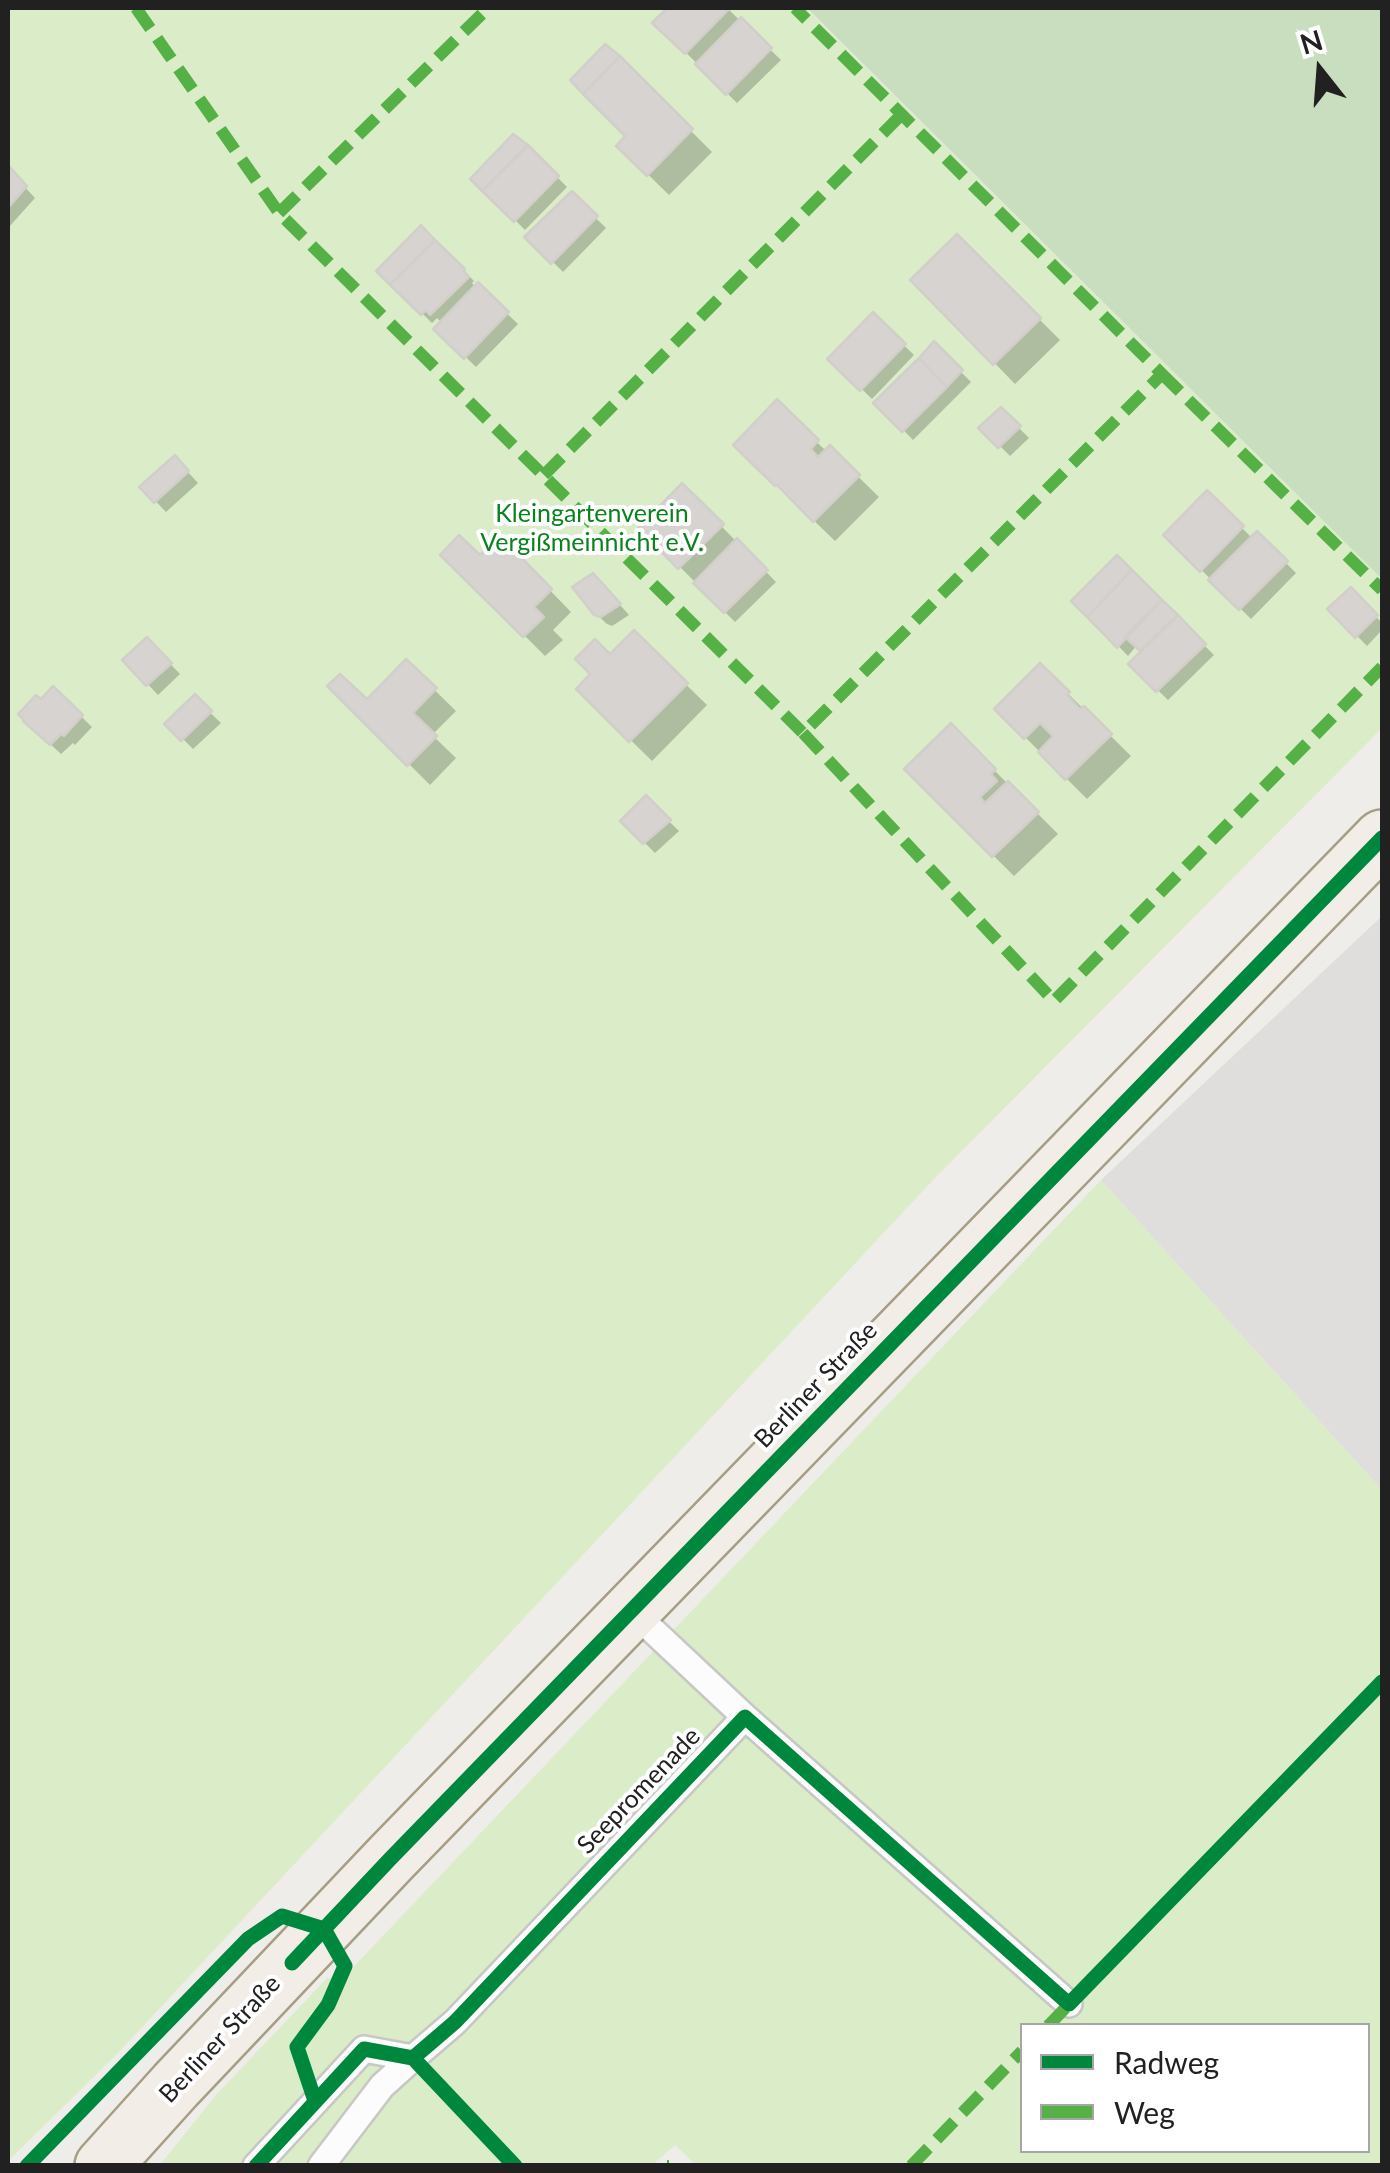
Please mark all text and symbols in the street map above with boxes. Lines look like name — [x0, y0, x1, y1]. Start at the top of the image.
north arrow — [1270, 20, 1370, 120]
text: N — [1296, 22, 1327, 61]
park label: Kleingartenverein Vergißmeinnicht e.V. — [480, 499, 704, 558]
street label: Berliner Straße — [748, 1316, 884, 1454]
street label: Seepromenade — [571, 1722, 707, 1860]
street label: Berliner Straße — [153, 1969, 287, 2109]
legend — [1020, 2023, 1370, 2153]
text: Radweg — [1114, 2044, 1219, 2080]
text: Weg — [1114, 2094, 1175, 2130]

